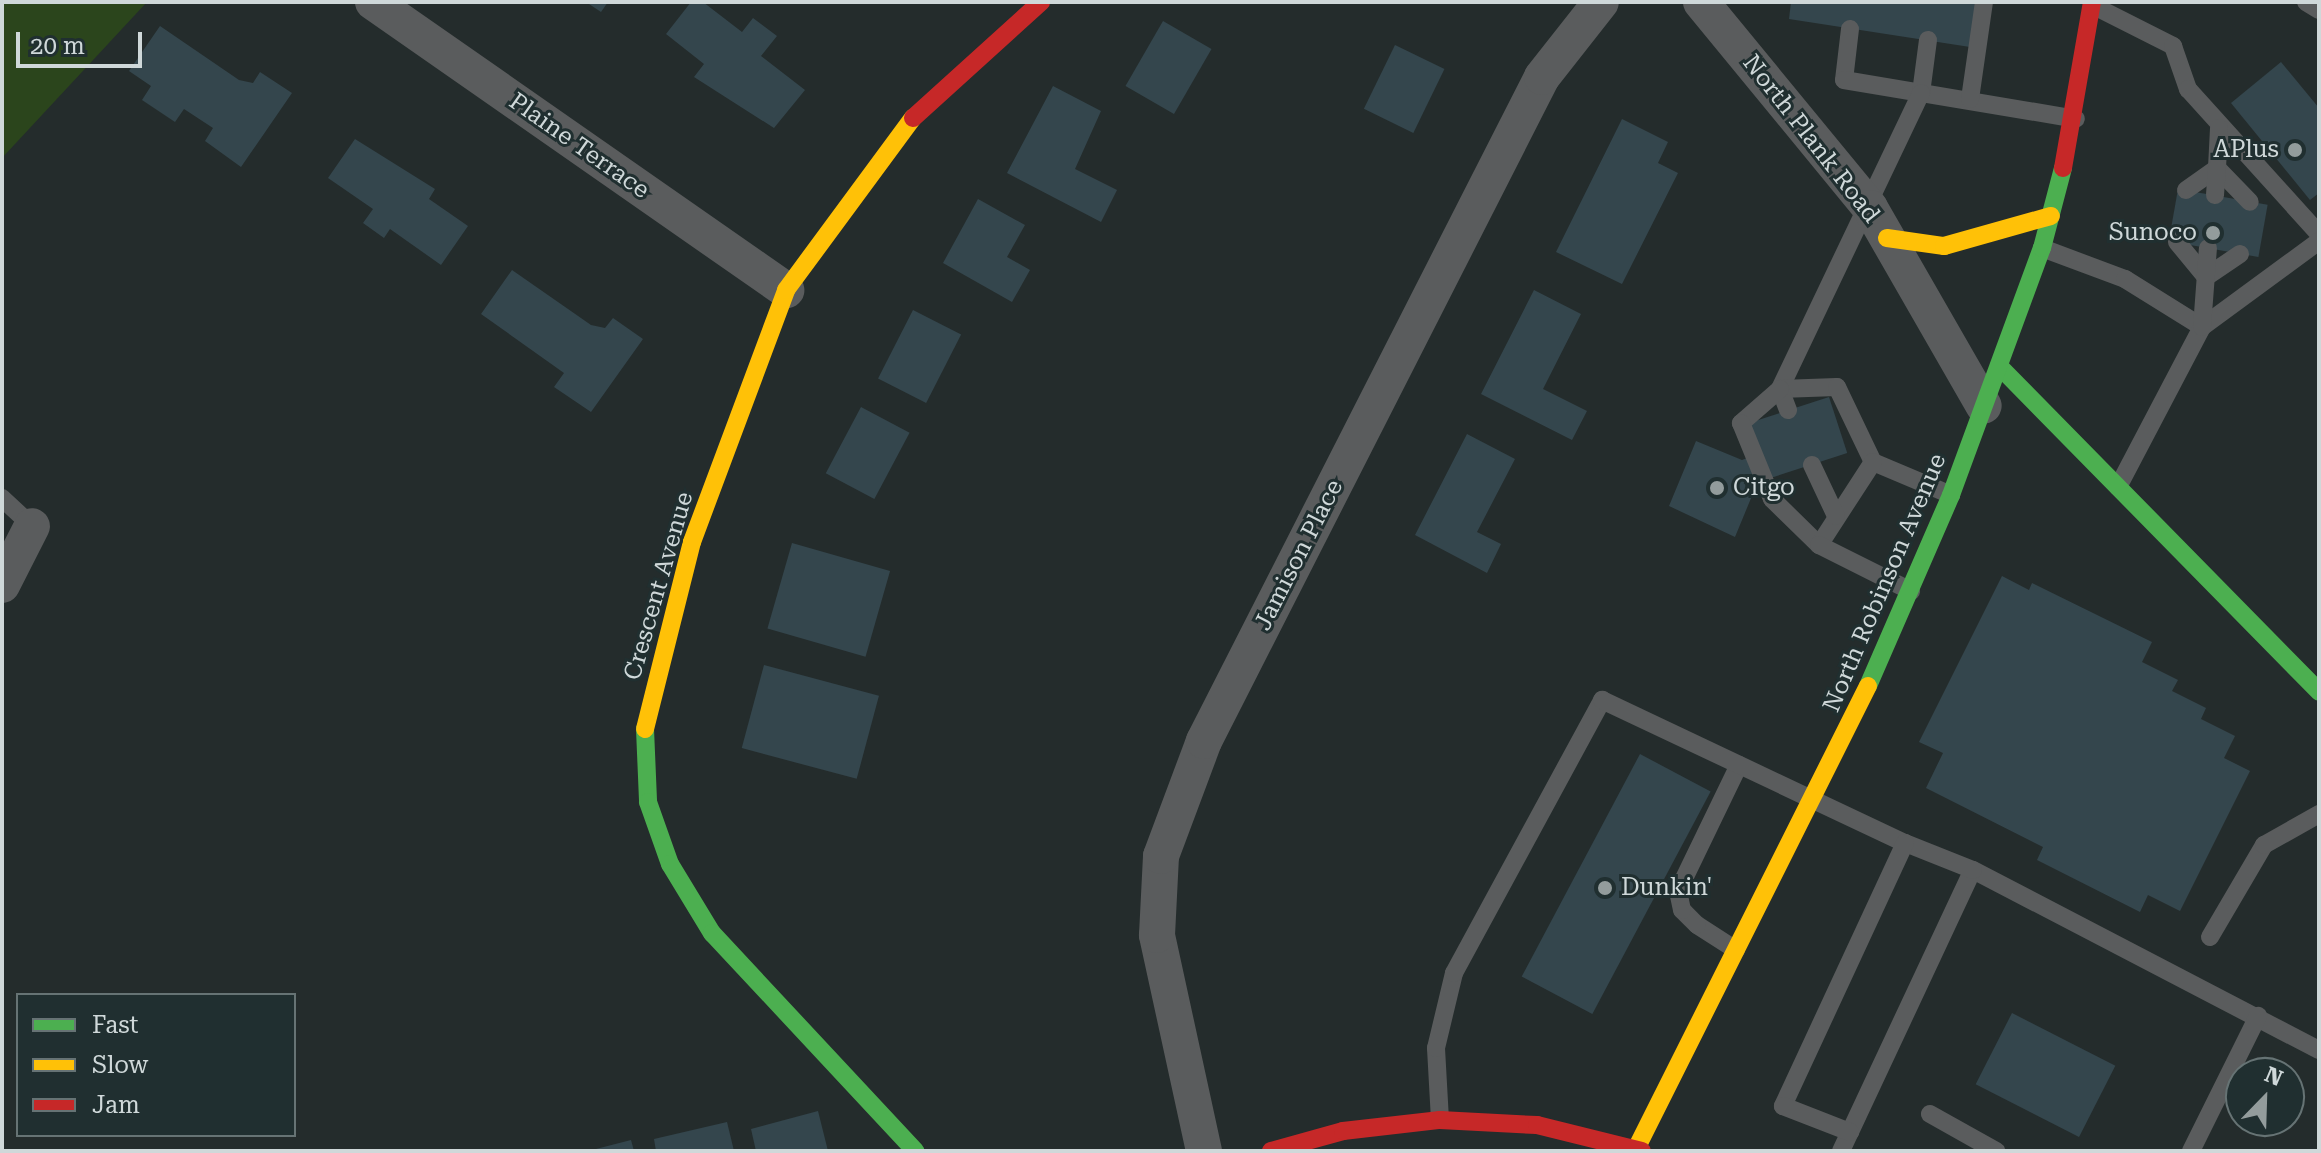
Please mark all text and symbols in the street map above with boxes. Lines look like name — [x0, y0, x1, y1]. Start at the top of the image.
scale bar — [20, 16, 146, 66]
text: 20 m — [30, 32, 85, 60]
street label: North Plank Road — [1736, 49, 1886, 229]
street label: Plaine Terrace — [503, 87, 655, 205]
place label: APlus — [2213, 136, 2279, 164]
marker: APlus — [2286, 141, 2304, 159]
place label: Sunoco — [2109, 219, 2197, 247]
marker: Sunoco — [2204, 224, 2222, 242]
street label: North Robinson Avenue — [1817, 450, 1953, 716]
place label: Citgo — [1733, 474, 1795, 502]
street label: Jamison Place — [1249, 475, 1349, 635]
marker: Citgo — [1708, 479, 1726, 497]
street label: Crescent Avenue — [618, 489, 700, 683]
place label: Dunkin' — [1621, 874, 1712, 902]
marker: Dunkin' — [1596, 879, 1614, 897]
legend — [16, 993, 296, 1137]
text: Fast — [92, 1011, 139, 1039]
text: Slow — [92, 1051, 148, 1079]
north arrow — [2225, 1057, 2305, 1137]
text: N — [2261, 1061, 2286, 1091]
text: Jam — [92, 1091, 140, 1119]

